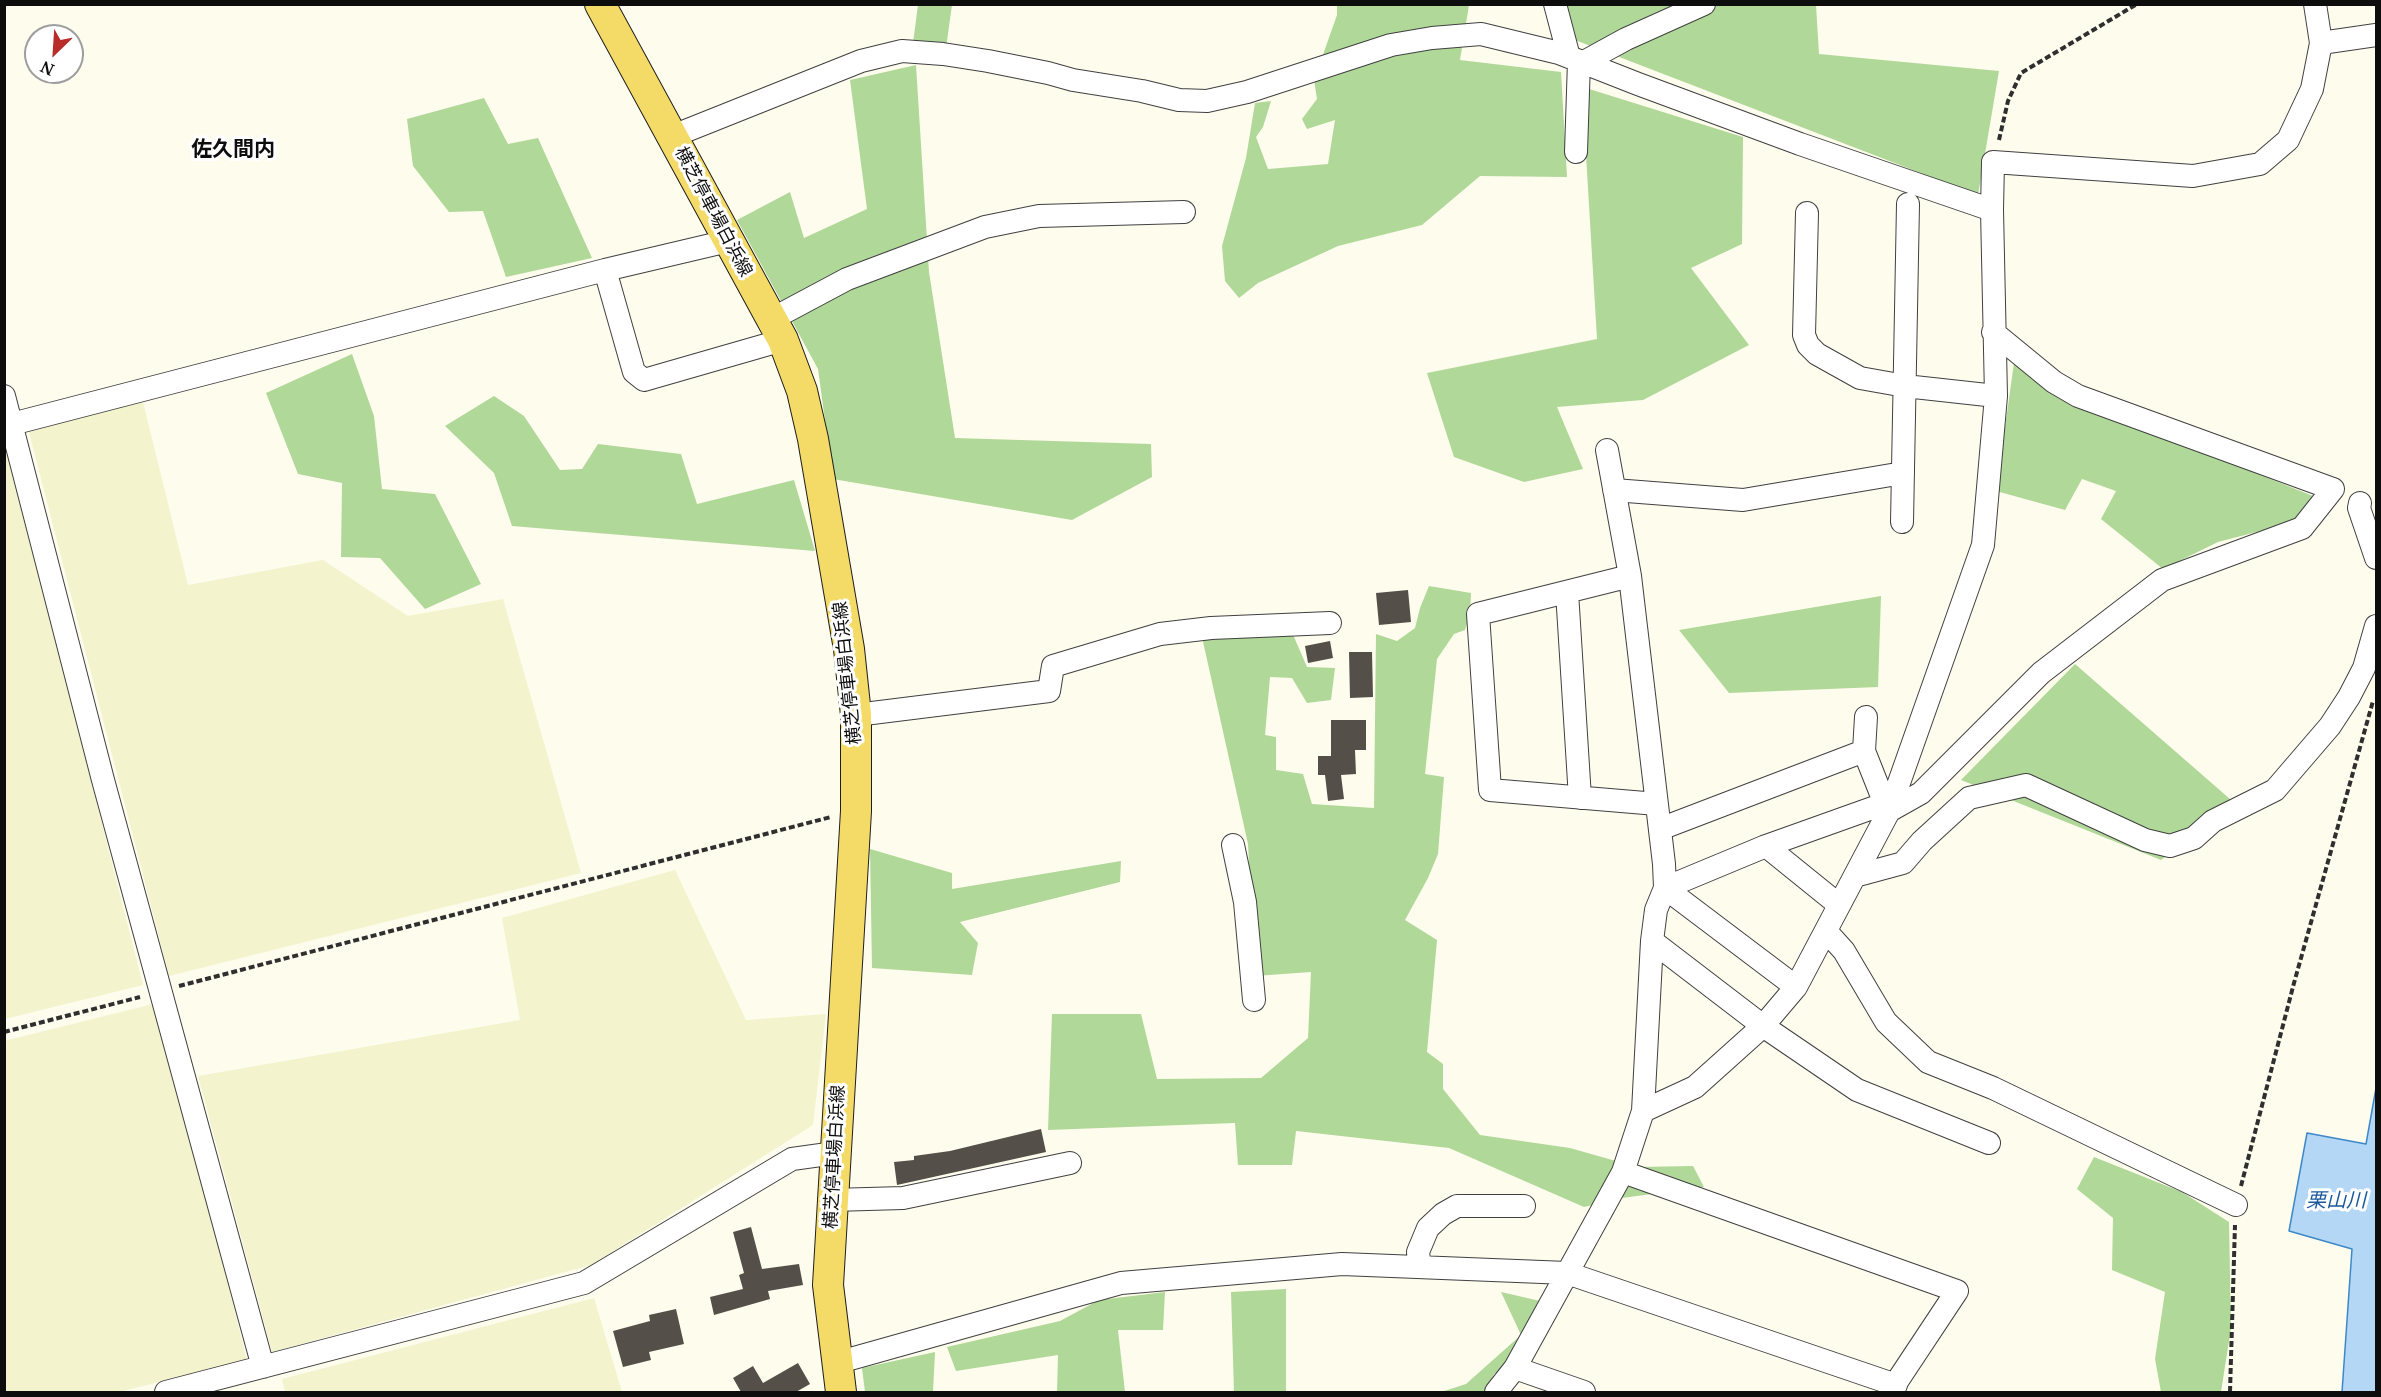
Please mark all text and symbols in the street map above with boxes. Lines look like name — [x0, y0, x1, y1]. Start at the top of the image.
north arrow — [24, 24, 84, 84]
text: N — [37, 56, 58, 81]
district label: 佐久間内 — [191, 137, 275, 163]
street label: 横芝停車場白浜線 — [670, 143, 756, 281]
street label: 横芝停車場白浜線 — [830, 600, 866, 746]
street label: 横芝停車場白浜線 — [820, 1085, 850, 1229]
water label: 栗山川 — [2306, 1189, 2366, 1213]

